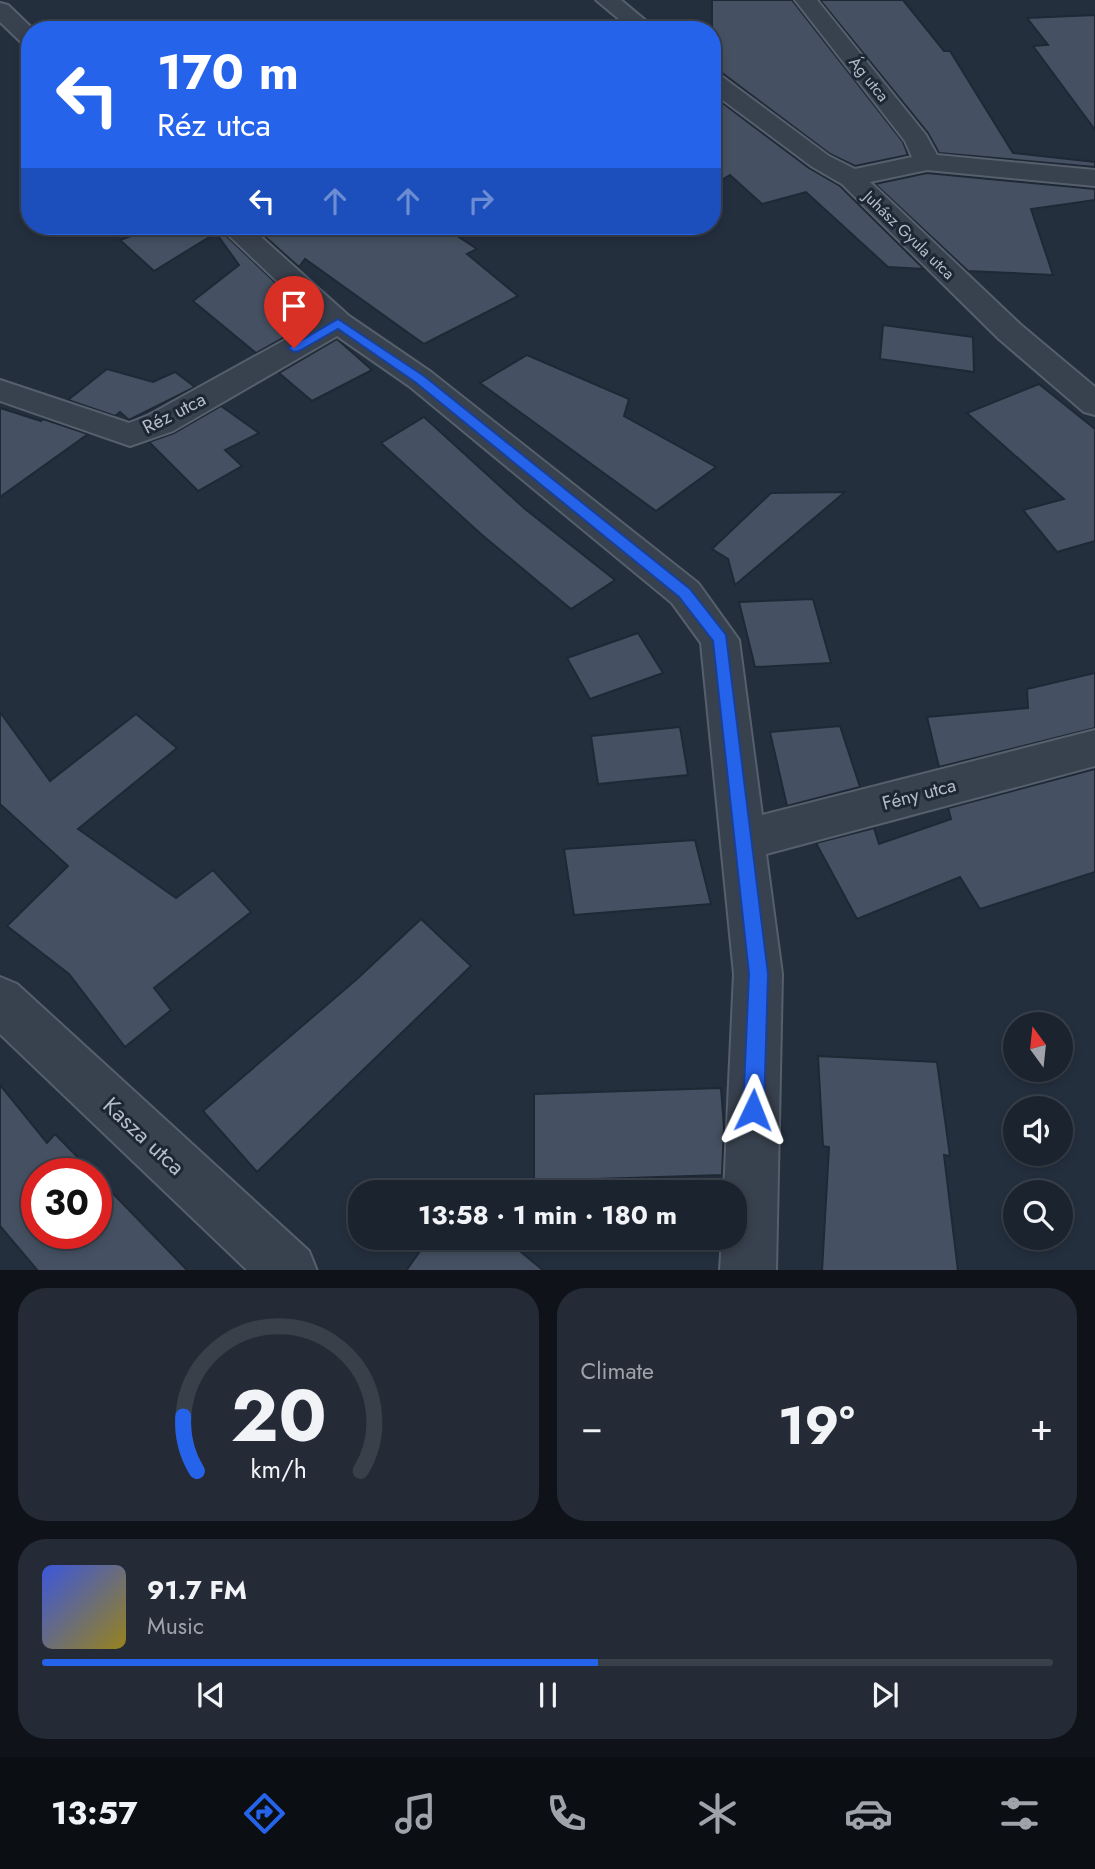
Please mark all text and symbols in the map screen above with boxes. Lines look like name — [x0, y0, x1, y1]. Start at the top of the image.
text: 170 m — [157, 37, 299, 107]
icon: left — [42, 49, 133, 140]
street label: Ág utca — [844, 52, 894, 106]
text: Réz utca — [157, 102, 271, 148]
icon: left — [243, 182, 281, 220]
icon: ahead — [316, 182, 354, 220]
icon: ahead — [389, 182, 427, 220]
icon: right — [462, 182, 500, 220]
street label: Juhász Gyula utca — [857, 184, 960, 285]
pin — [264, 276, 324, 348]
icon: arrive — [275, 287, 313, 325]
street label: Réz utca — [138, 386, 210, 440]
street label: Fény utca — [879, 771, 959, 817]
north arrow — [1003, 1012, 1073, 1082]
map controls — [1003, 1012, 1073, 1250]
position arrow — [716, 1073, 790, 1147]
street label: Kasza utca — [95, 1089, 193, 1183]
button: sound — [1003, 1096, 1073, 1166]
speed limit sign: 30 — [21, 1158, 112, 1249]
button: search — [1003, 1180, 1073, 1250]
text: 13:58 · 1 min · 180 m — [418, 1196, 677, 1234]
text: Climate — [581, 1354, 654, 1388]
text: 20 — [230, 1363, 326, 1468]
text: 19° — [778, 1388, 855, 1464]
text: − — [581, 1399, 603, 1454]
text: + — [1030, 1399, 1053, 1454]
text: km/h — [250, 1450, 307, 1486]
text: 91.7 FM — [147, 1571, 247, 1609]
text: Music — [147, 1609, 204, 1643]
icon: previous — [192, 1676, 230, 1714]
icon: pause — [529, 1676, 567, 1714]
icon: next — [866, 1676, 904, 1714]
icon: directions — [240, 1789, 289, 1838]
icon: music — [391, 1789, 440, 1838]
icon: phone — [542, 1789, 591, 1838]
icon: climate — [693, 1789, 742, 1838]
icon: car — [844, 1789, 893, 1838]
icon: filters — [995, 1789, 1044, 1838]
text: 13:57 — [51, 1790, 137, 1836]

